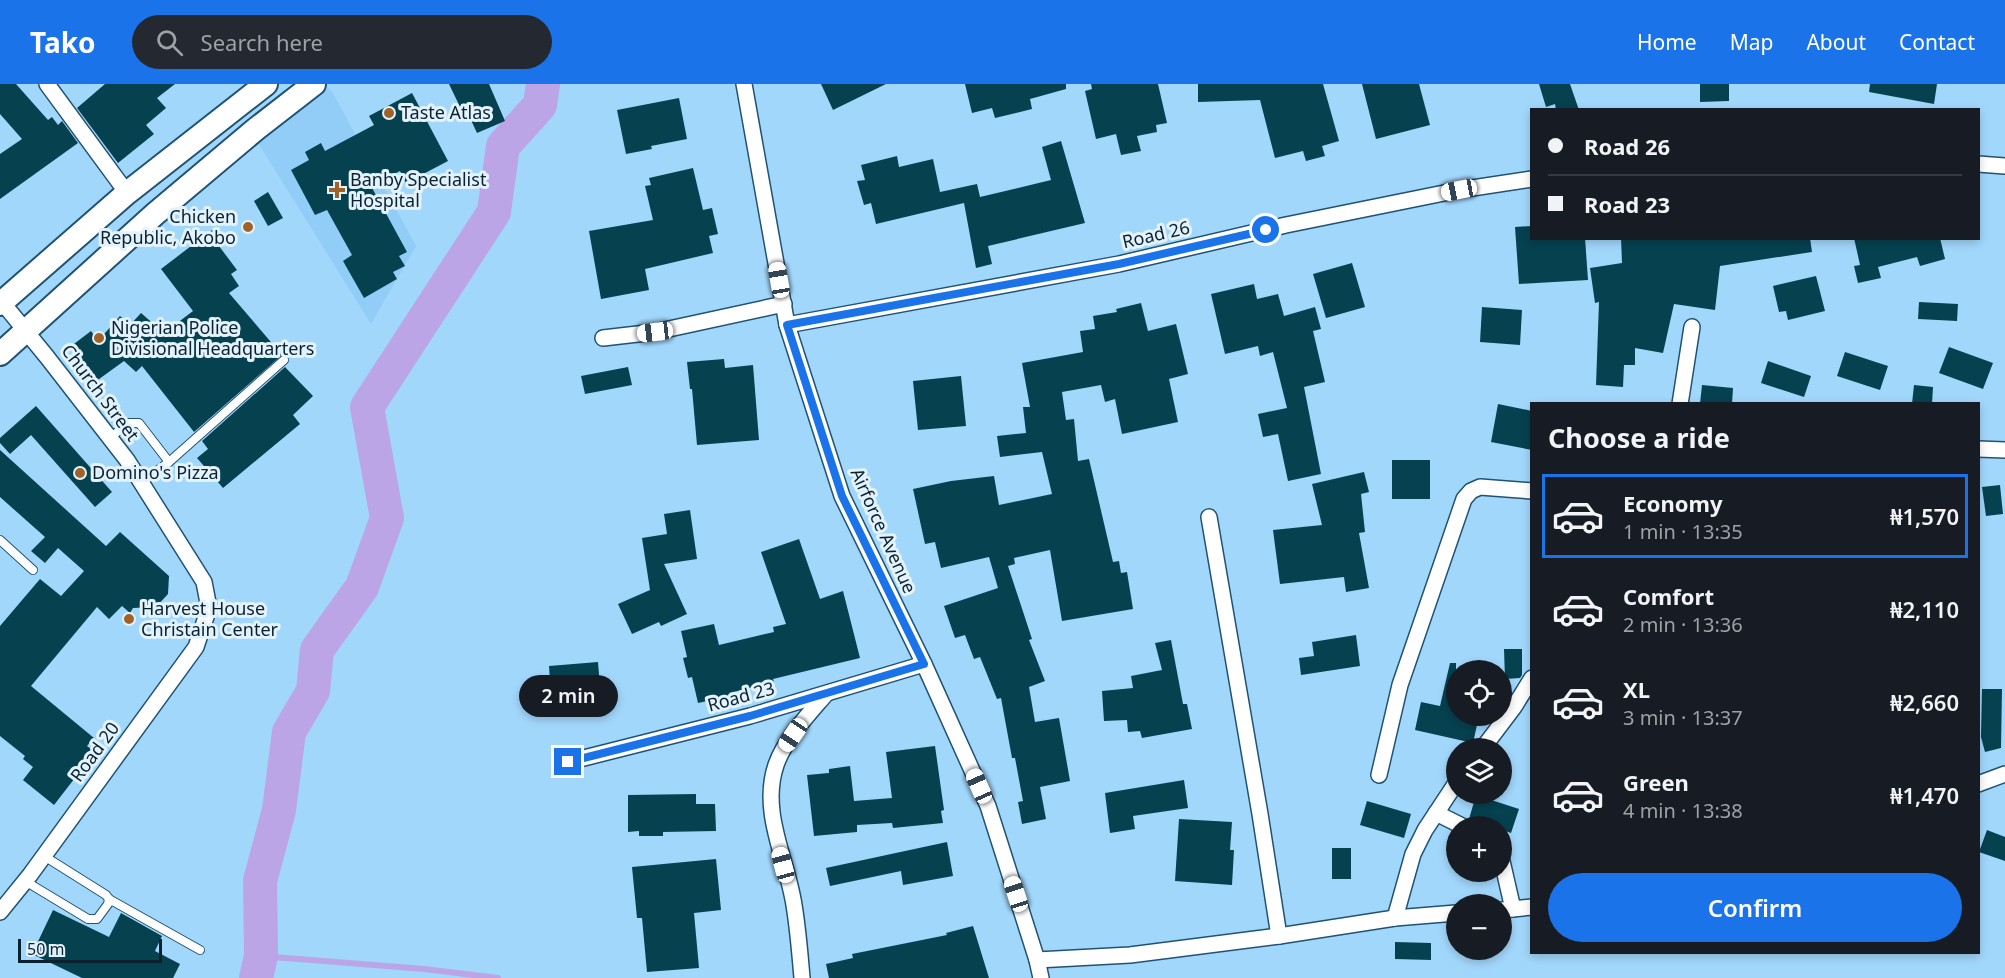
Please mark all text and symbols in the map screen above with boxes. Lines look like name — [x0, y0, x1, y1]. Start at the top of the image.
search box — [132, 15, 552, 69]
text: Tako — [30, 23, 96, 61]
icon: search — [153, 26, 186, 59]
text: Search here — [201, 27, 323, 57]
text: Home — [1637, 28, 1697, 56]
text: Map — [1730, 28, 1773, 56]
text: About — [1806, 28, 1866, 56]
text: Contact — [1899, 28, 1975, 56]
place label: Taste Atlas — [401, 100, 491, 124]
marker: Taste Atlas — [382, 106, 396, 120]
text: Road 26 — [1584, 131, 1670, 161]
place label: Banby Specialist Hospital — [350, 167, 487, 212]
car — [1440, 178, 1478, 202]
marker: Banby Specialist Hospital — [328, 181, 346, 199]
text: Road 23 — [1584, 189, 1670, 219]
place label: Chicken Republic, Akobo — [100, 204, 236, 249]
street label: Road 26 — [1120, 215, 1192, 253]
route start — [1252, 216, 1279, 243]
marker: Chicken Republic, Akobo — [241, 220, 255, 234]
car — [767, 261, 791, 299]
place label: Nigerian Police Divisional Headquarters — [111, 315, 314, 360]
car — [636, 321, 674, 343]
marker: Nigerian Police Divisional Headquarters — [92, 331, 106, 345]
street label: Church Street — [56, 339, 145, 446]
text: Choose a ride — [1548, 419, 1730, 456]
place label: Domino's Pizza — [92, 460, 219, 484]
street label: Airforce Avenue — [846, 464, 922, 597]
marker: Domino's Pizza — [73, 466, 87, 480]
text: Economy — [1623, 488, 1722, 518]
icon: car — [1551, 489, 1605, 543]
text: ₦1,570 — [1890, 501, 1959, 531]
text: 1 min · 13:35 — [1623, 518, 1743, 545]
text: Comfort — [1623, 581, 1714, 611]
icon: car — [1551, 582, 1605, 636]
text: ₦2,110 — [1890, 594, 1959, 624]
place label: Harvest House Christain Center — [141, 596, 279, 641]
text: 2 min · 13:36 — [1623, 611, 1743, 638]
marker: Harvest House Christain Center — [122, 612, 136, 626]
map controls — [1446, 660, 1512, 960]
button: locate — [1446, 660, 1512, 726]
text: XL — [1623, 674, 1650, 704]
callout: 2 min — [518, 675, 618, 717]
icon: car — [1551, 675, 1605, 729]
street label: Road 23 — [705, 676, 777, 716]
text: 2 min — [541, 682, 596, 709]
text: ₦2,660 — [1890, 687, 1959, 717]
text: 3 min · 13:37 — [1623, 704, 1743, 731]
car — [775, 715, 811, 755]
street label: Road 20 — [64, 717, 124, 786]
button: layers — [1446, 738, 1512, 804]
route end — [554, 748, 581, 775]
car — [963, 766, 995, 806]
text: Green — [1623, 767, 1689, 797]
icon: car — [1551, 768, 1605, 822]
text: ₦1,470 — [1890, 780, 1959, 810]
text: 4 min · 13:38 — [1623, 797, 1743, 824]
button: + — [1446, 816, 1512, 882]
car — [770, 845, 796, 885]
button: Confirm — [1548, 873, 1962, 942]
car — [1002, 874, 1030, 914]
button: − — [1446, 894, 1512, 960]
scale bar — [18, 936, 162, 964]
text: 50 m — [27, 938, 64, 960]

